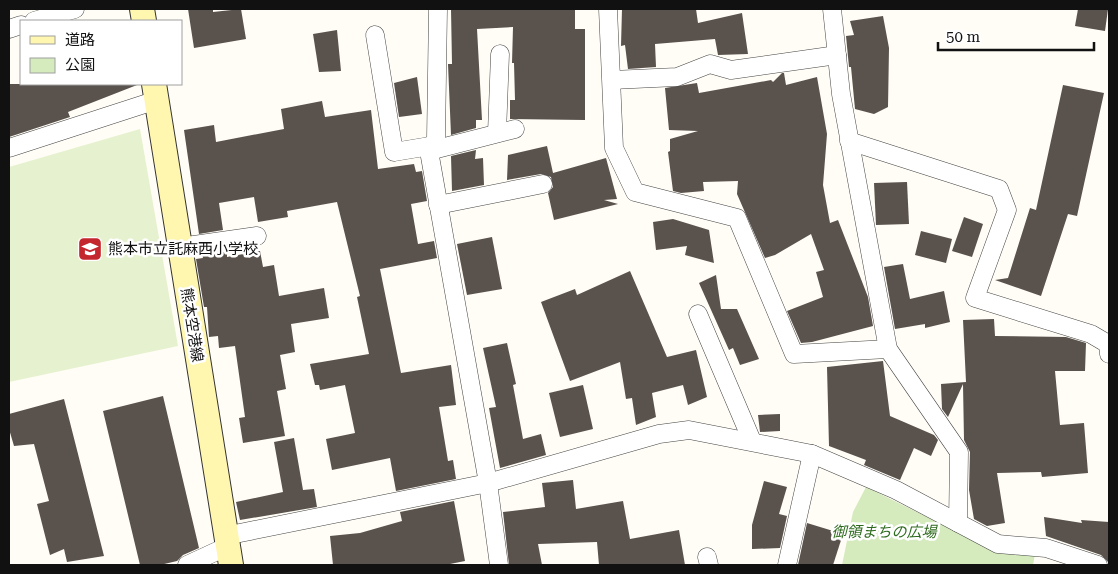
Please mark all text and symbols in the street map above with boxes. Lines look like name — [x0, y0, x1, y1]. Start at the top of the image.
legend — [20, 20, 182, 85]
scale bar — [938, 20, 1094, 52]
text: 50 m — [946, 28, 981, 46]
text: 道路 — [65, 31, 95, 49]
text: 公園 — [65, 56, 95, 74]
school or university icon: 熊本市立託麻西小学校 — [77, 236, 103, 262]
place label: 熊本市立託麻西小学校 — [108, 240, 258, 258]
street label: 熊本空港線 — [177, 287, 207, 363]
park label: 御領まちの広場 — [831, 523, 938, 541]

